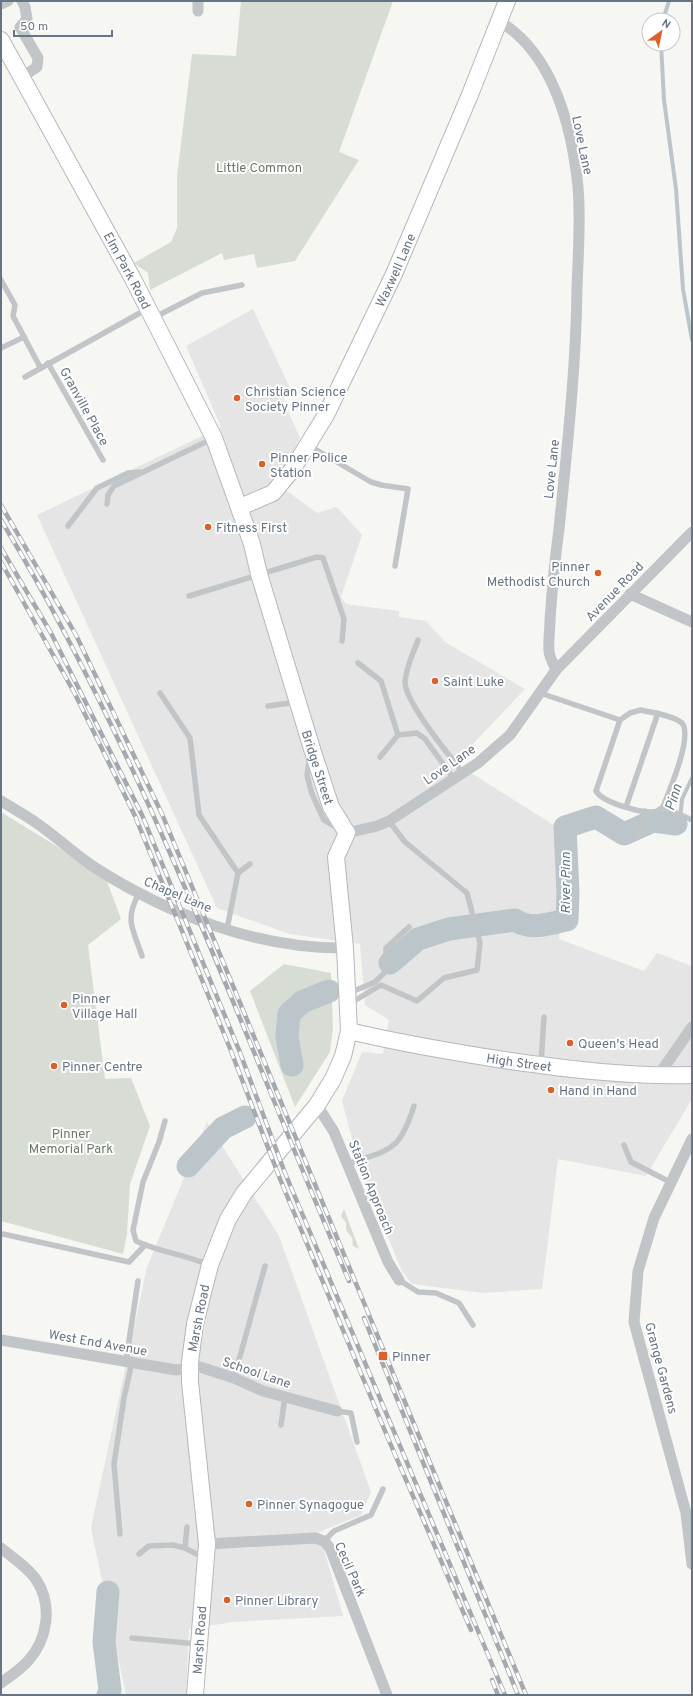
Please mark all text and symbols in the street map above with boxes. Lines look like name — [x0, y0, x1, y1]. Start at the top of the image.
scale bar — [14, 12, 112, 38]
north arrow — [641, 12, 681, 52]
text: N — [659, 16, 673, 32]
text: 50 m — [20, 19, 48, 35]
street label: Love Lane — [567, 114, 595, 176]
park label: Little Common — [216, 161, 302, 177]
street label: Elm Park Road — [99, 230, 153, 313]
street label: Waxwell Lane — [373, 231, 420, 310]
street label: Granville Place — [55, 365, 111, 449]
place label: Christian Science Society Pinner — [245, 385, 346, 416]
marker: Christian Science Society Pinner — [232, 393, 242, 403]
street label: Love Lane — [542, 439, 564, 500]
place label: Pinner Police Station — [270, 451, 348, 482]
marker: Pinner Police Station — [257, 459, 267, 469]
place label: Fitness First — [216, 521, 287, 537]
marker: Fitness First — [203, 522, 213, 532]
street label: Avenue Road — [583, 559, 648, 626]
place label: Pinner Methodist Church — [487, 560, 590, 591]
marker: Pinner Methodist Church — [593, 568, 603, 578]
place label: Saint Luke — [443, 675, 504, 691]
marker: Saint Luke — [430, 676, 440, 686]
street label: Bridge Street — [297, 729, 336, 807]
street label: Love Lane — [421, 742, 479, 789]
water label: Pinn — [662, 782, 687, 813]
water label: River Pinn — [558, 852, 575, 914]
street label: Chapel Lane — [141, 874, 214, 917]
place label: Pinner Village Hall — [72, 992, 137, 1023]
marker: Pinner Village Hall — [59, 1000, 69, 1010]
place label: Queen's Head — [578, 1037, 659, 1053]
marker: Queen's Head — [565, 1038, 575, 1048]
street label: High Street — [485, 1051, 553, 1076]
place label: Pinner Centre — [62, 1060, 143, 1076]
marker: Pinner Centre — [49, 1061, 59, 1071]
place label: Hand in Hand — [559, 1084, 637, 1100]
marker: Hand in Hand — [546, 1085, 556, 1095]
park label: Pinner Memorial Park — [29, 1127, 113, 1158]
street label: Station Approach — [344, 1138, 396, 1237]
street label: Marsh Road — [186, 1283, 214, 1354]
street label: Grange Gardens — [640, 1321, 680, 1416]
street label: West End Avenue — [47, 1327, 148, 1361]
marker: Pinner — [377, 1350, 389, 1362]
place label: Pinner — [392, 1350, 431, 1366]
street label: School Lane — [220, 1355, 293, 1393]
place label: Pinner Synagogue — [257, 1498, 364, 1514]
marker: Pinner Synagogue — [244, 1499, 254, 1509]
street label: Cecil Park — [330, 1540, 368, 1600]
place label: Pinner Library — [235, 1594, 319, 1610]
marker: Pinner Library — [222, 1595, 232, 1605]
street label: Marsh Road — [191, 1605, 211, 1675]

